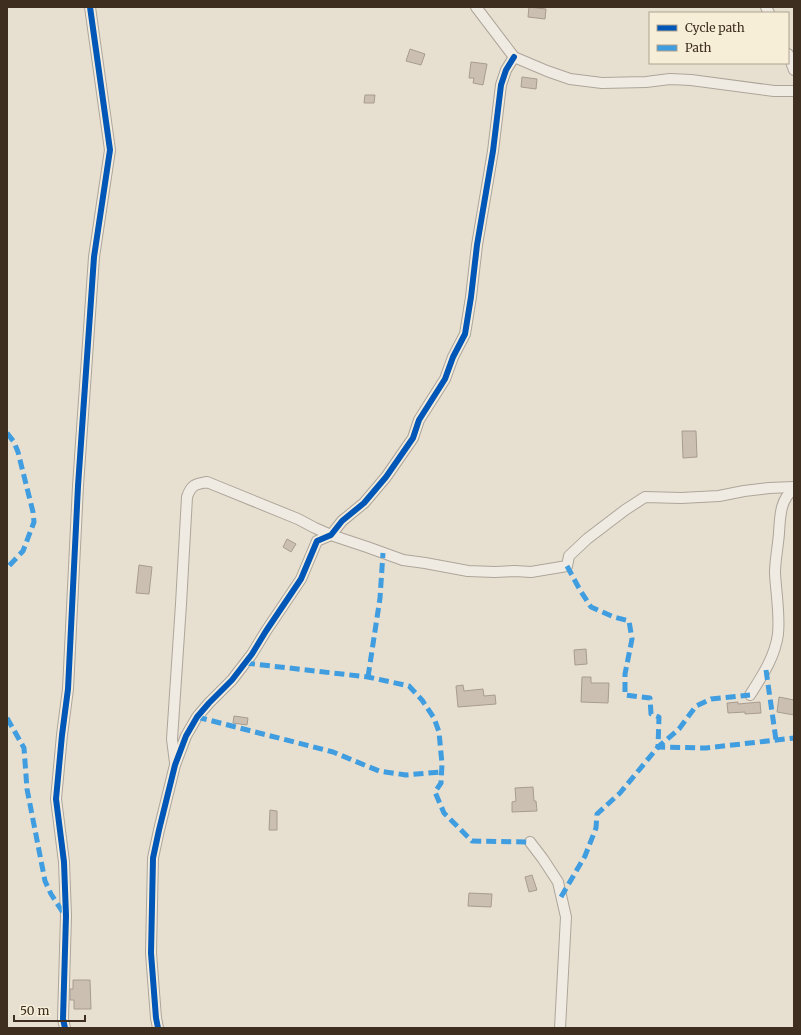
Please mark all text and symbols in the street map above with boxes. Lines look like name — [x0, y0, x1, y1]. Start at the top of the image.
legend — [649, 12, 789, 64]
text: Cycle path — [685, 20, 745, 35]
text: Path — [685, 40, 711, 55]
scale bar — [14, 997, 85, 1023]
text: 50 m — [20, 1003, 49, 1018]

